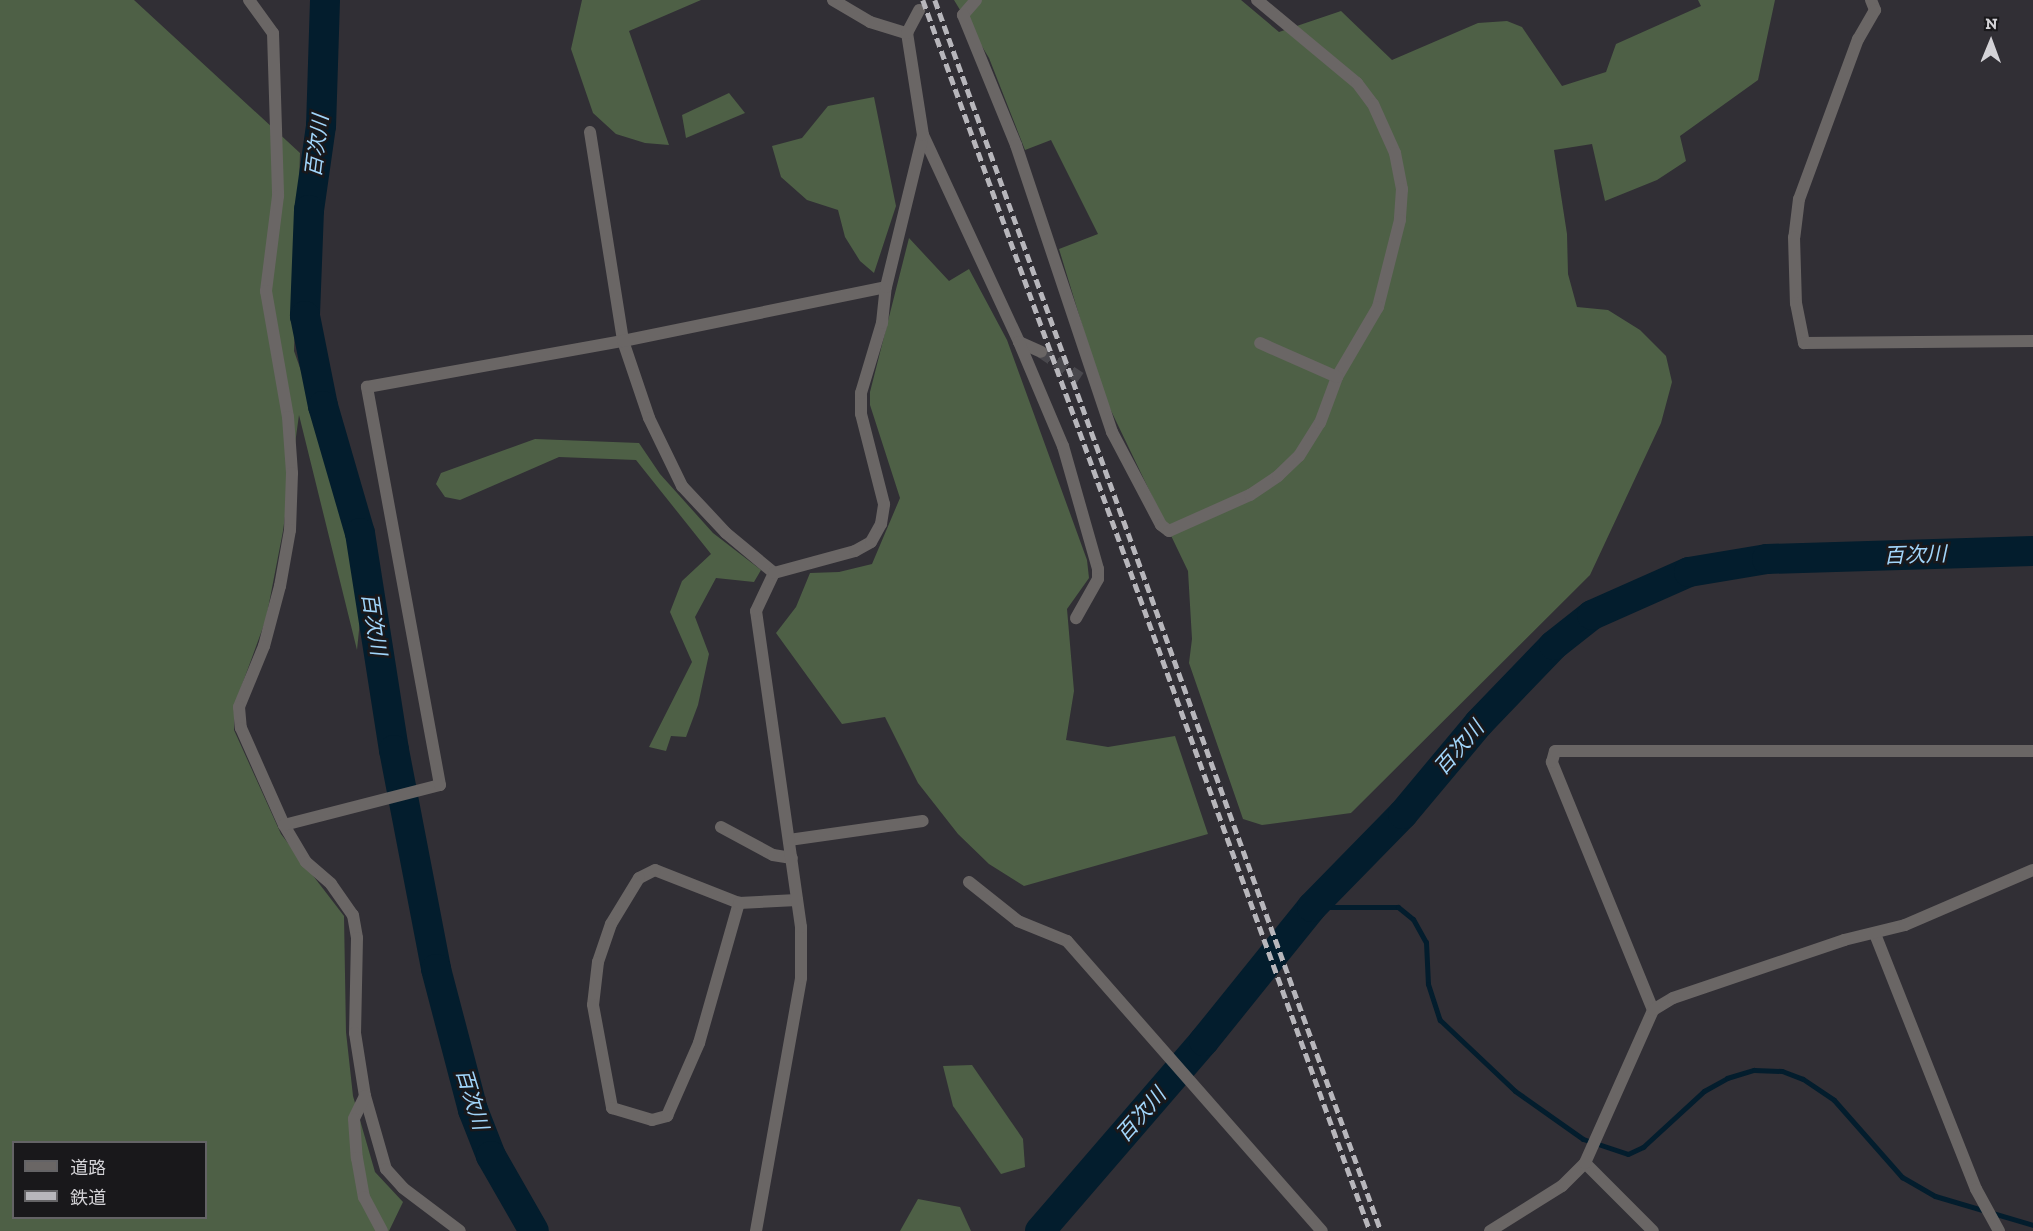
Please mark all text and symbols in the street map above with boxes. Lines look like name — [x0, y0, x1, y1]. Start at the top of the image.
north arrow — [1961, 12, 2021, 72]
text: N — [1985, 14, 1998, 33]
water label: 百次川 — [301, 113, 333, 179]
water label: 百次川 — [1883, 541, 1947, 569]
water label: 百次川 — [357, 591, 391, 657]
water label: 百次川 — [1429, 716, 1489, 780]
water label: 百次川 — [451, 1065, 493, 1133]
water label: 百次川 — [1111, 1083, 1171, 1147]
legend — [12, 1141, 207, 1219]
text: 道路 — [70, 1157, 106, 1179]
text: 鉄道 — [70, 1187, 106, 1209]

